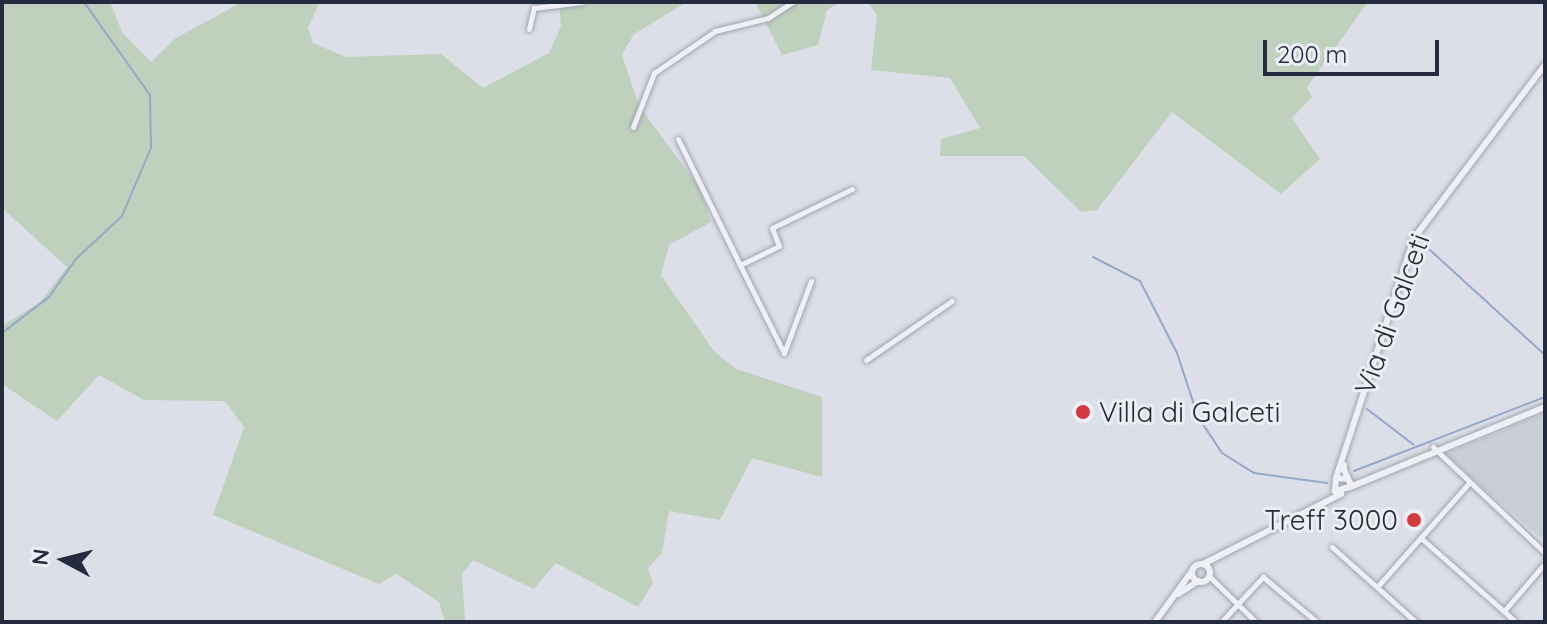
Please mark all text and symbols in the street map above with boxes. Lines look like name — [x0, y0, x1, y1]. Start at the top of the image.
scale bar — [1267, 24, 1443, 74]
text: 200 m — [1277, 39, 1347, 69]
street label: Via di Galceti — [1347, 229, 1437, 399]
place label: Villa di Galceti — [1099, 395, 1280, 429]
marker: Villa di Galceti — [1074, 403, 1092, 421]
place label: Treff 3000 — [1264, 503, 1398, 537]
marker: Treff 3000 — [1405, 511, 1423, 529]
north arrow — [24, 520, 104, 600]
text: N — [25, 547, 55, 567]

